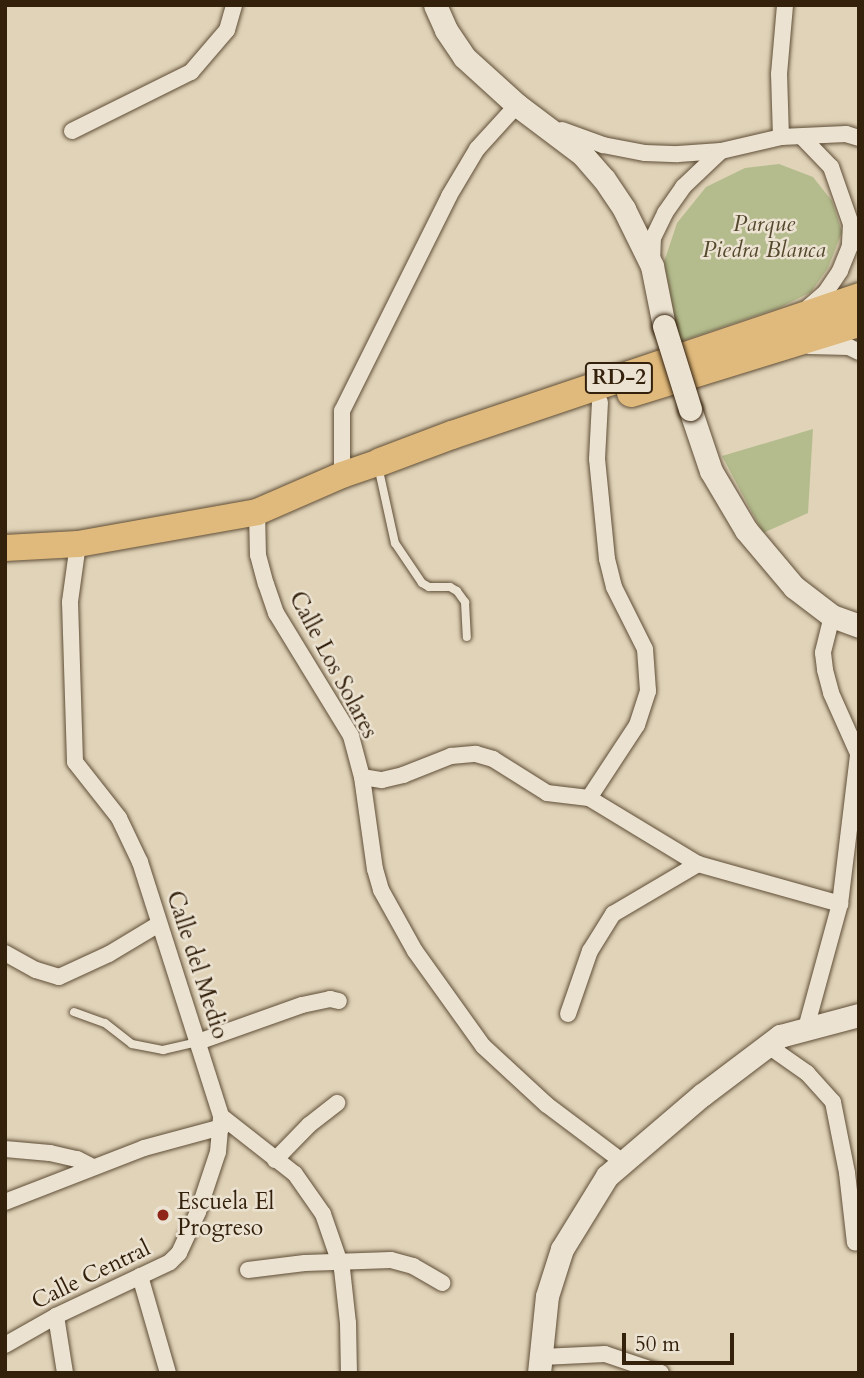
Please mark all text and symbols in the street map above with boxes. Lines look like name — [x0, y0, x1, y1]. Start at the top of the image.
park label: Parque Piedra Blanca — [702, 210, 826, 264]
road number: RD-2 — [584, 360, 654, 396]
street label: Calle Los Solares — [283, 587, 383, 743]
street label: Calle del Medio — [160, 888, 234, 1042]
place label: Escuela El Progreso — [177, 1188, 274, 1242]
marker: Escuela El Progreso — [155, 1207, 171, 1223]
street label: Calle Central — [27, 1234, 155, 1316]
scale bar — [626, 1318, 738, 1362]
text: 50 m — [635, 1330, 680, 1359]

